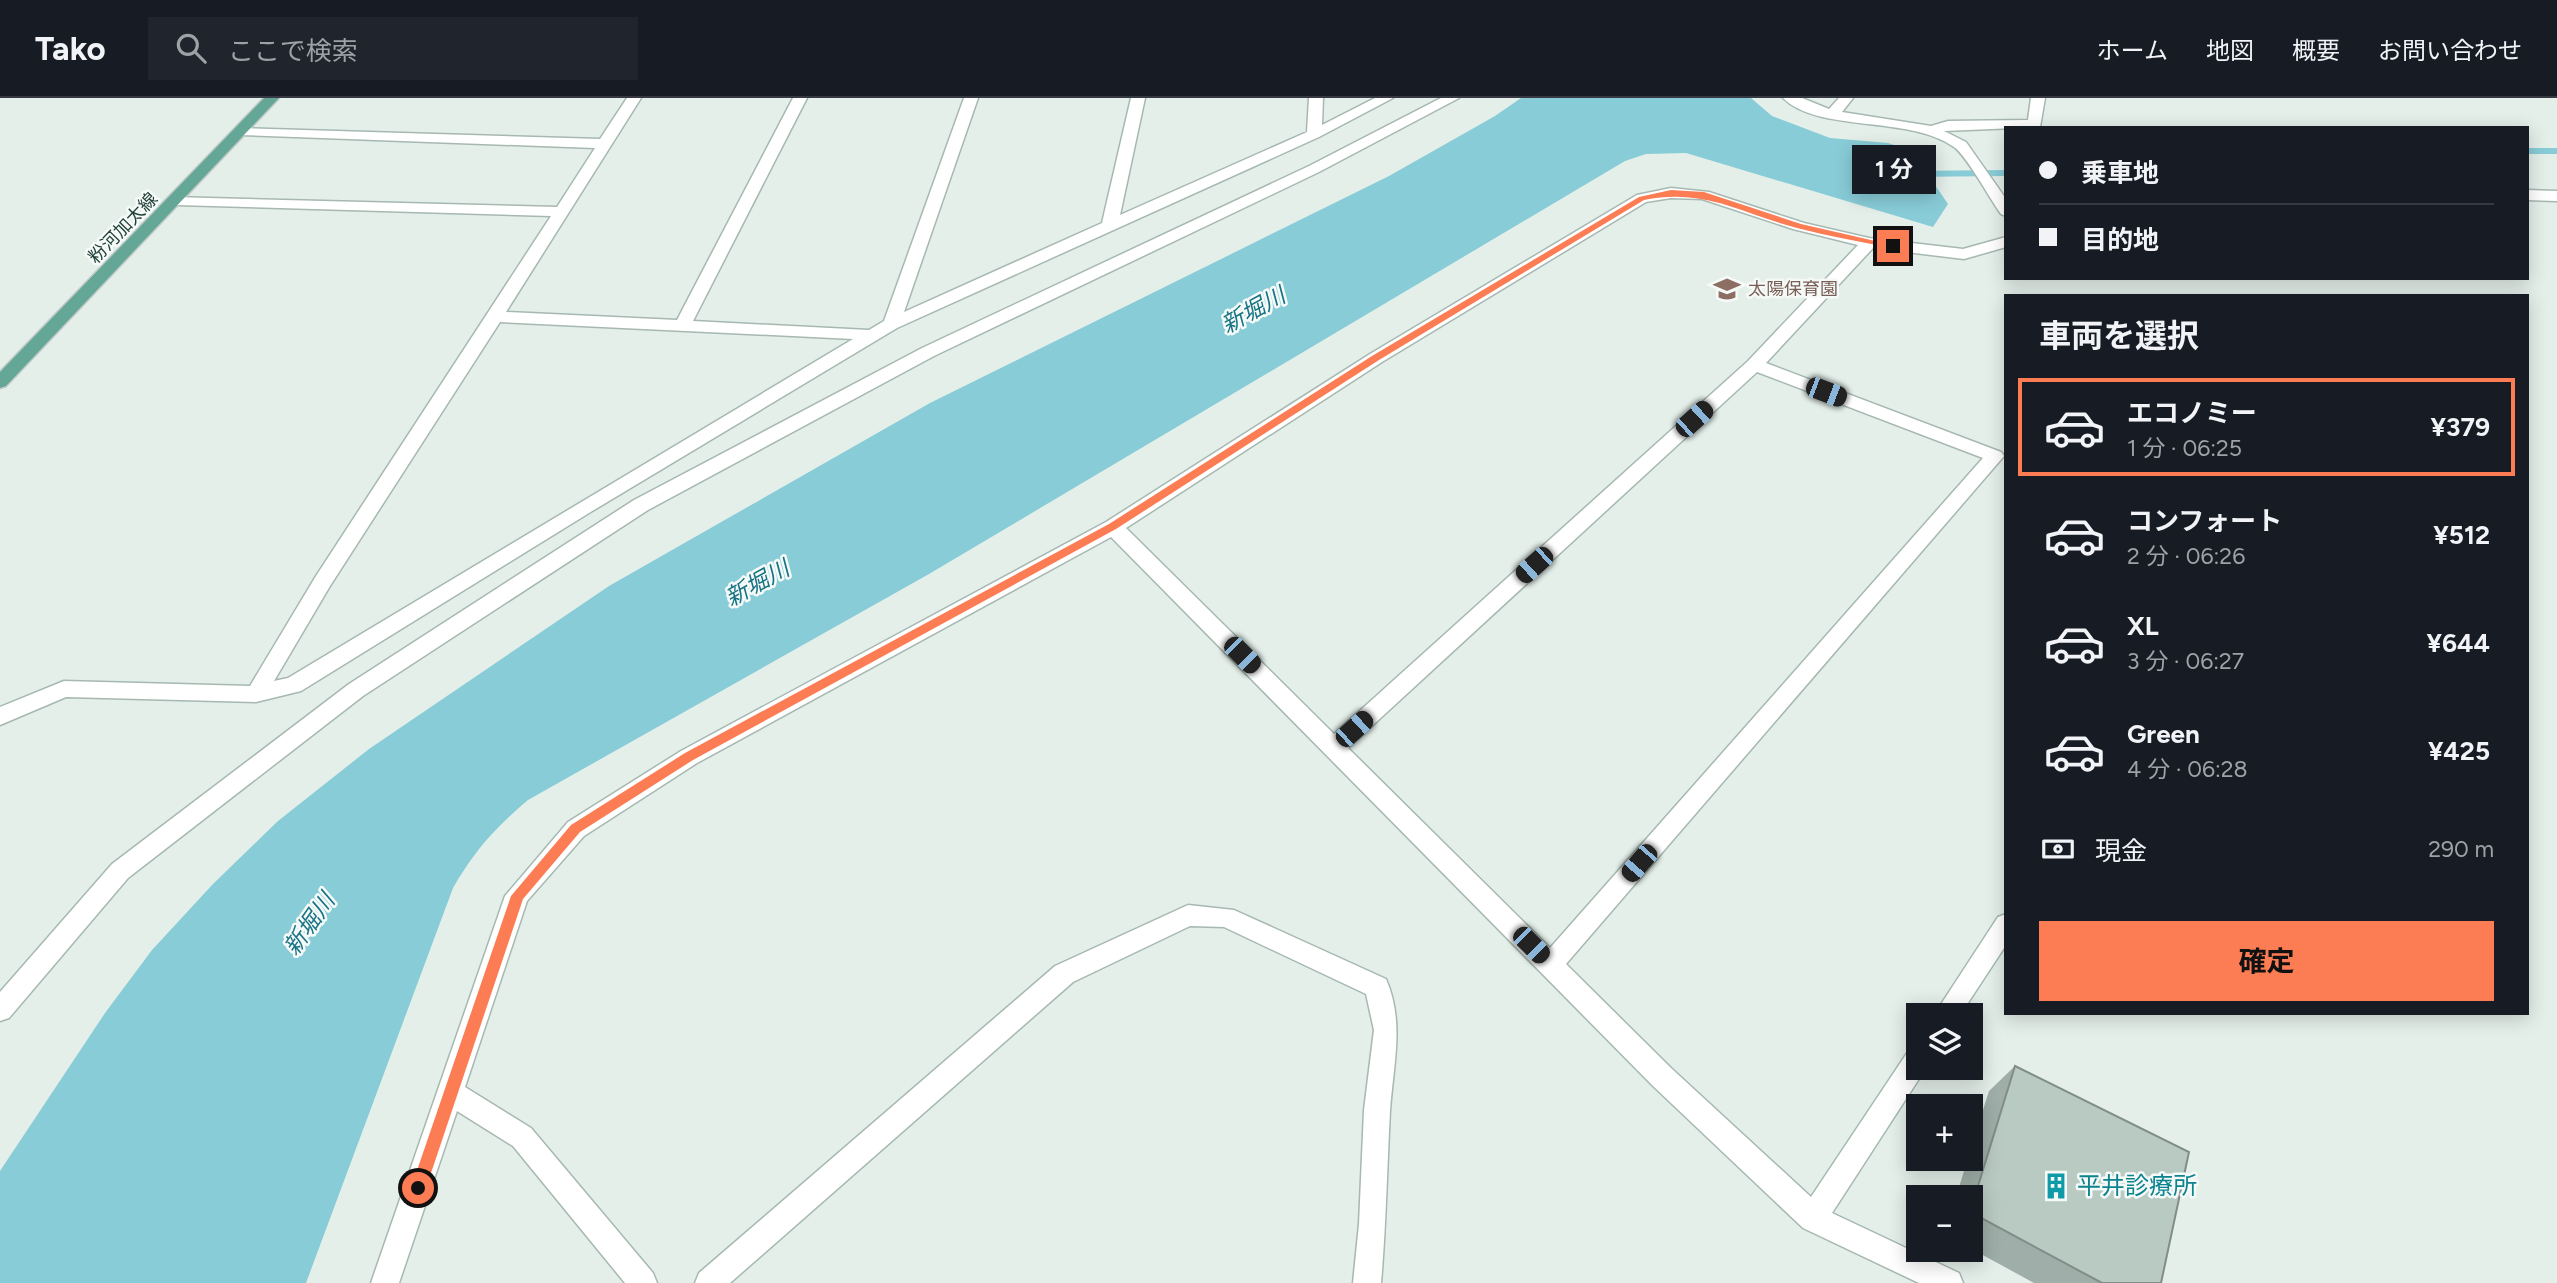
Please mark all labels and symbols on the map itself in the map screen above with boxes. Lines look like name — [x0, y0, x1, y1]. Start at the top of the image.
callout: 1 分 — [1851, 144, 1935, 194]
street label: 粉河加太線 — [84, 188, 162, 268]
route end — [1877, 230, 1909, 262]
school or university icon: 太陽保育園 — [1712, 274, 1742, 304]
place label: 太陽保育園 — [1748, 278, 1838, 300]
water label: 新堀川 — [1216, 280, 1293, 339]
car — [1803, 375, 1850, 409]
car — [1672, 397, 1717, 441]
car — [1512, 543, 1557, 587]
water label: 新堀川 — [720, 553, 797, 612]
car — [1220, 633, 1265, 677]
car — [1332, 707, 1377, 751]
car — [1618, 840, 1661, 886]
water label: 新堀川 — [278, 885, 342, 960]
car — [1509, 923, 1554, 967]
building icon: 平井診療所 — [2041, 1171, 2071, 1201]
place label: 平井診療所 — [2077, 1171, 2197, 1200]
route start — [402, 1172, 434, 1204]

